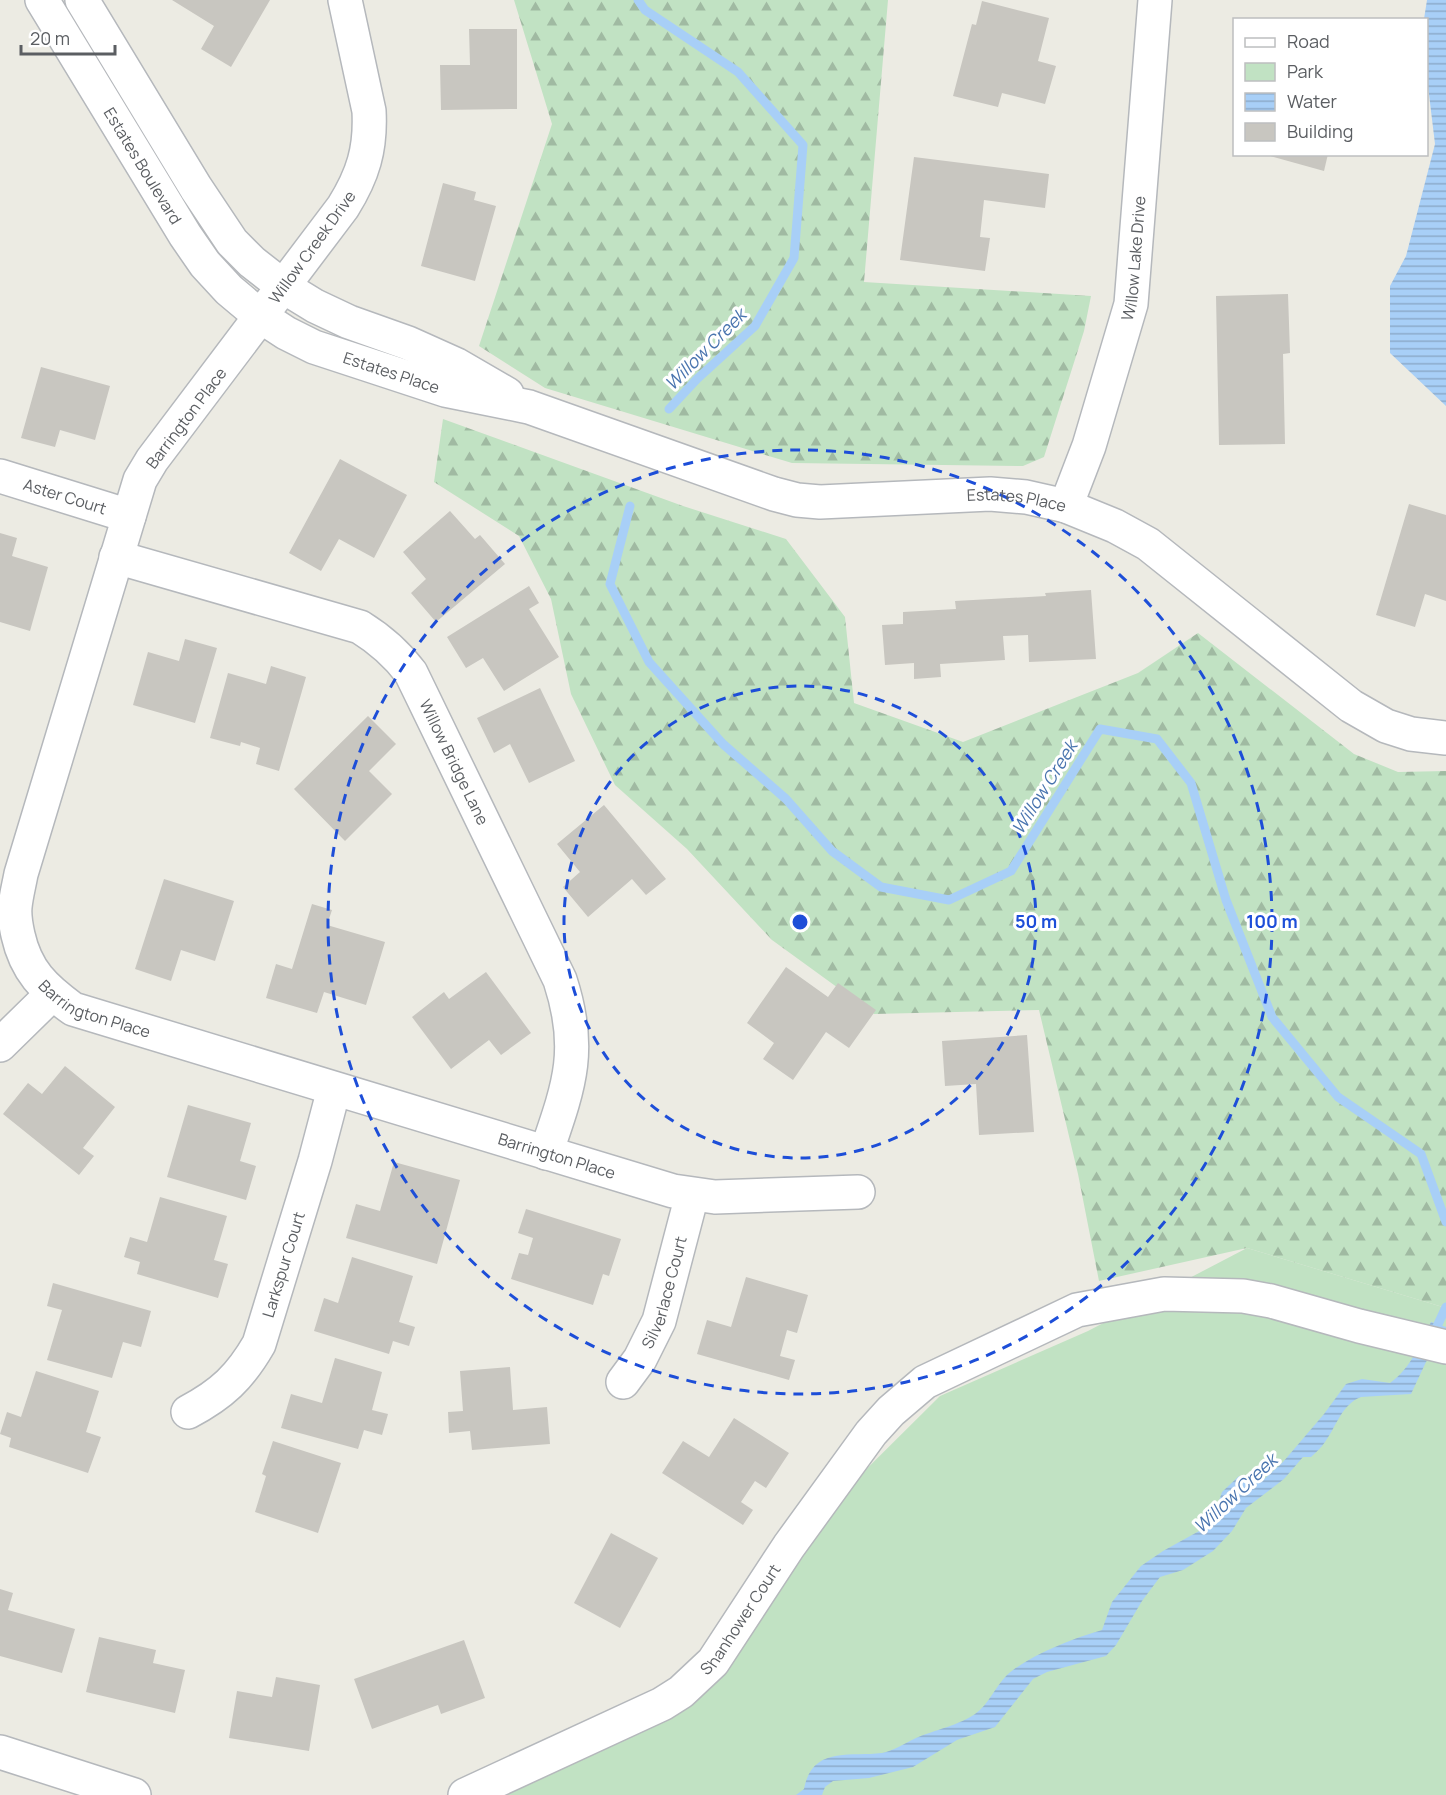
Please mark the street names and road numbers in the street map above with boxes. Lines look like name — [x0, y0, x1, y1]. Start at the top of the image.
street label: Estates Boulevard — [99, 103, 187, 228]
street label: Willow Creek Drive — [263, 186, 361, 308]
street label: Willow Lake Drive — [1116, 195, 1150, 323]
street label: Estates Place — [340, 346, 442, 398]
street label: Barrington Place — [141, 363, 231, 473]
street label: Aster Court — [21, 473, 109, 519]
street label: Estates Place — [966, 483, 1068, 517]
street label: Willow Bridge Lane — [414, 696, 494, 829]
street label: Barrington Place — [34, 975, 153, 1043]
street label: Barrington Place — [496, 1128, 618, 1184]
street label: Larkspur Court — [257, 1209, 310, 1320]
street label: Silverlace Court — [636, 1234, 692, 1352]
street label: Shanhower Court — [695, 1559, 785, 1680]

